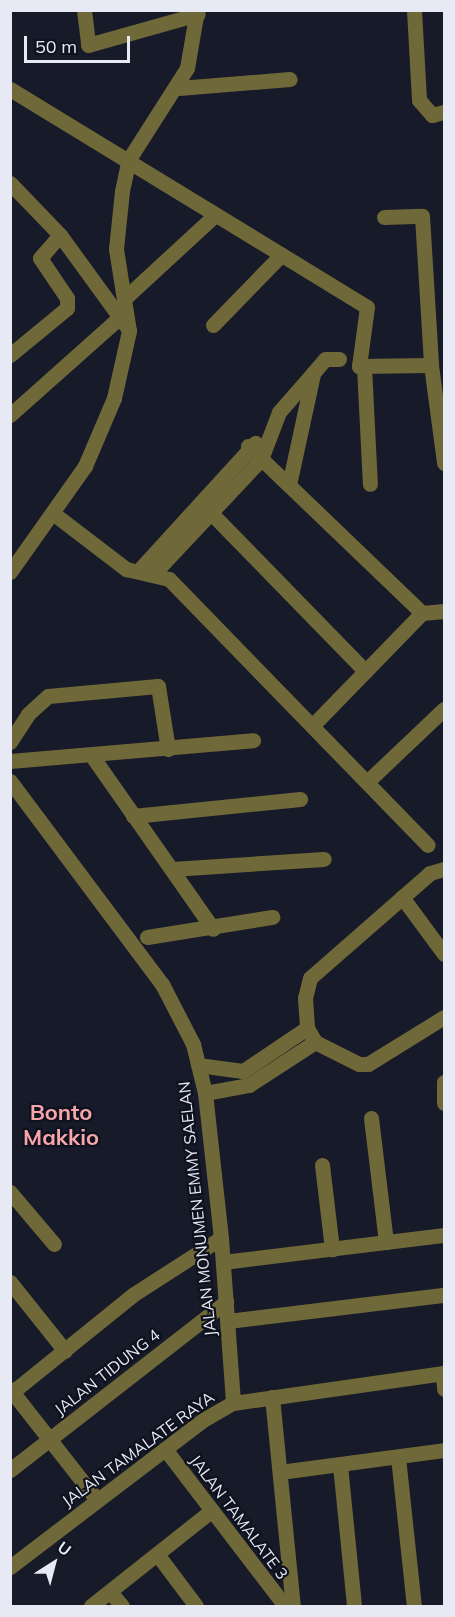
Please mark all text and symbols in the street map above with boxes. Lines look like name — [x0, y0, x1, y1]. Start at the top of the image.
scale bar — [27, 24, 134, 62]
text: 50 m — [35, 35, 77, 58]
street label: JALAN MONUMEN EMMY SAELAN — [174, 1081, 220, 1337]
district label: Bonto Makkio — [23, 1099, 99, 1150]
street label: JALAN TIDUNG 4 — [51, 1325, 163, 1419]
street label: JALAN TAMALATE RAYA — [58, 1387, 218, 1511]
street label: JALAN TAMALATE 3 — [186, 1451, 292, 1583]
north arrow — [24, 1533, 84, 1593]
text: U — [54, 1537, 75, 1560]

